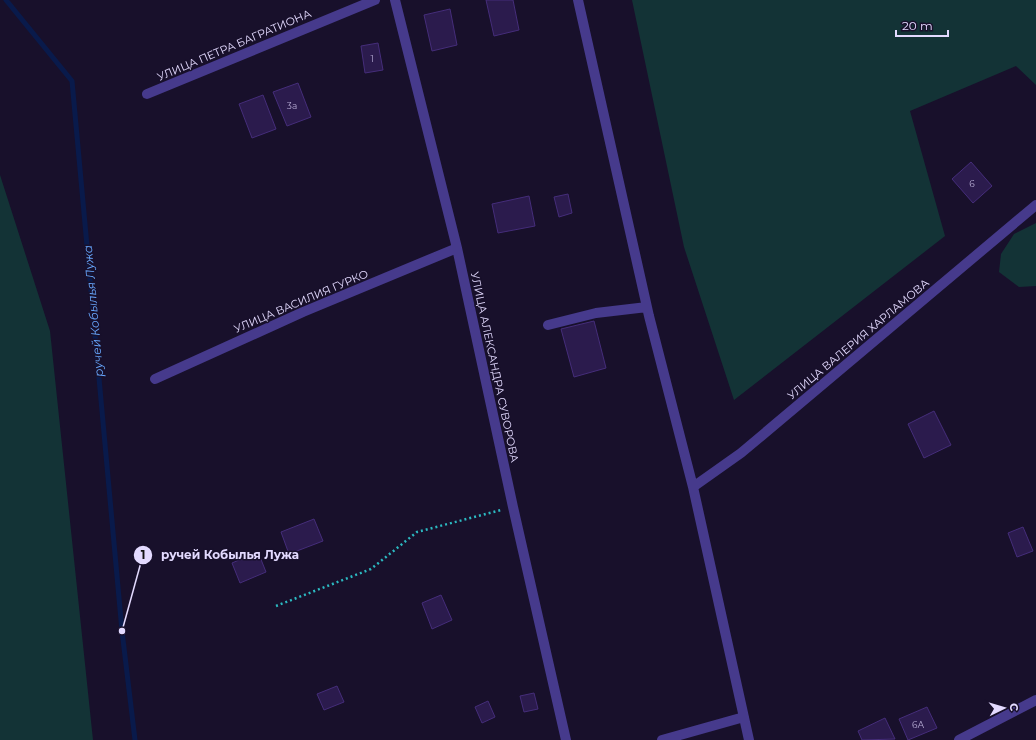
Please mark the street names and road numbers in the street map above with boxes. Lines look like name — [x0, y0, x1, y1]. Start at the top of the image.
street label: УЛИЦА ПЕТРА БАГРАТИОНА — [155, 6, 314, 84]
street label: УЛИЦА ВАСИЛИЯ ГУРКО — [232, 266, 370, 336]
street label: УЛИЦА АЛЕКСАНДРА СУВОРОВА — [468, 270, 522, 464]
street label: УЛИЦА ВАЛЕРИЯ ХАРЛАМОВА — [784, 275, 932, 402]

